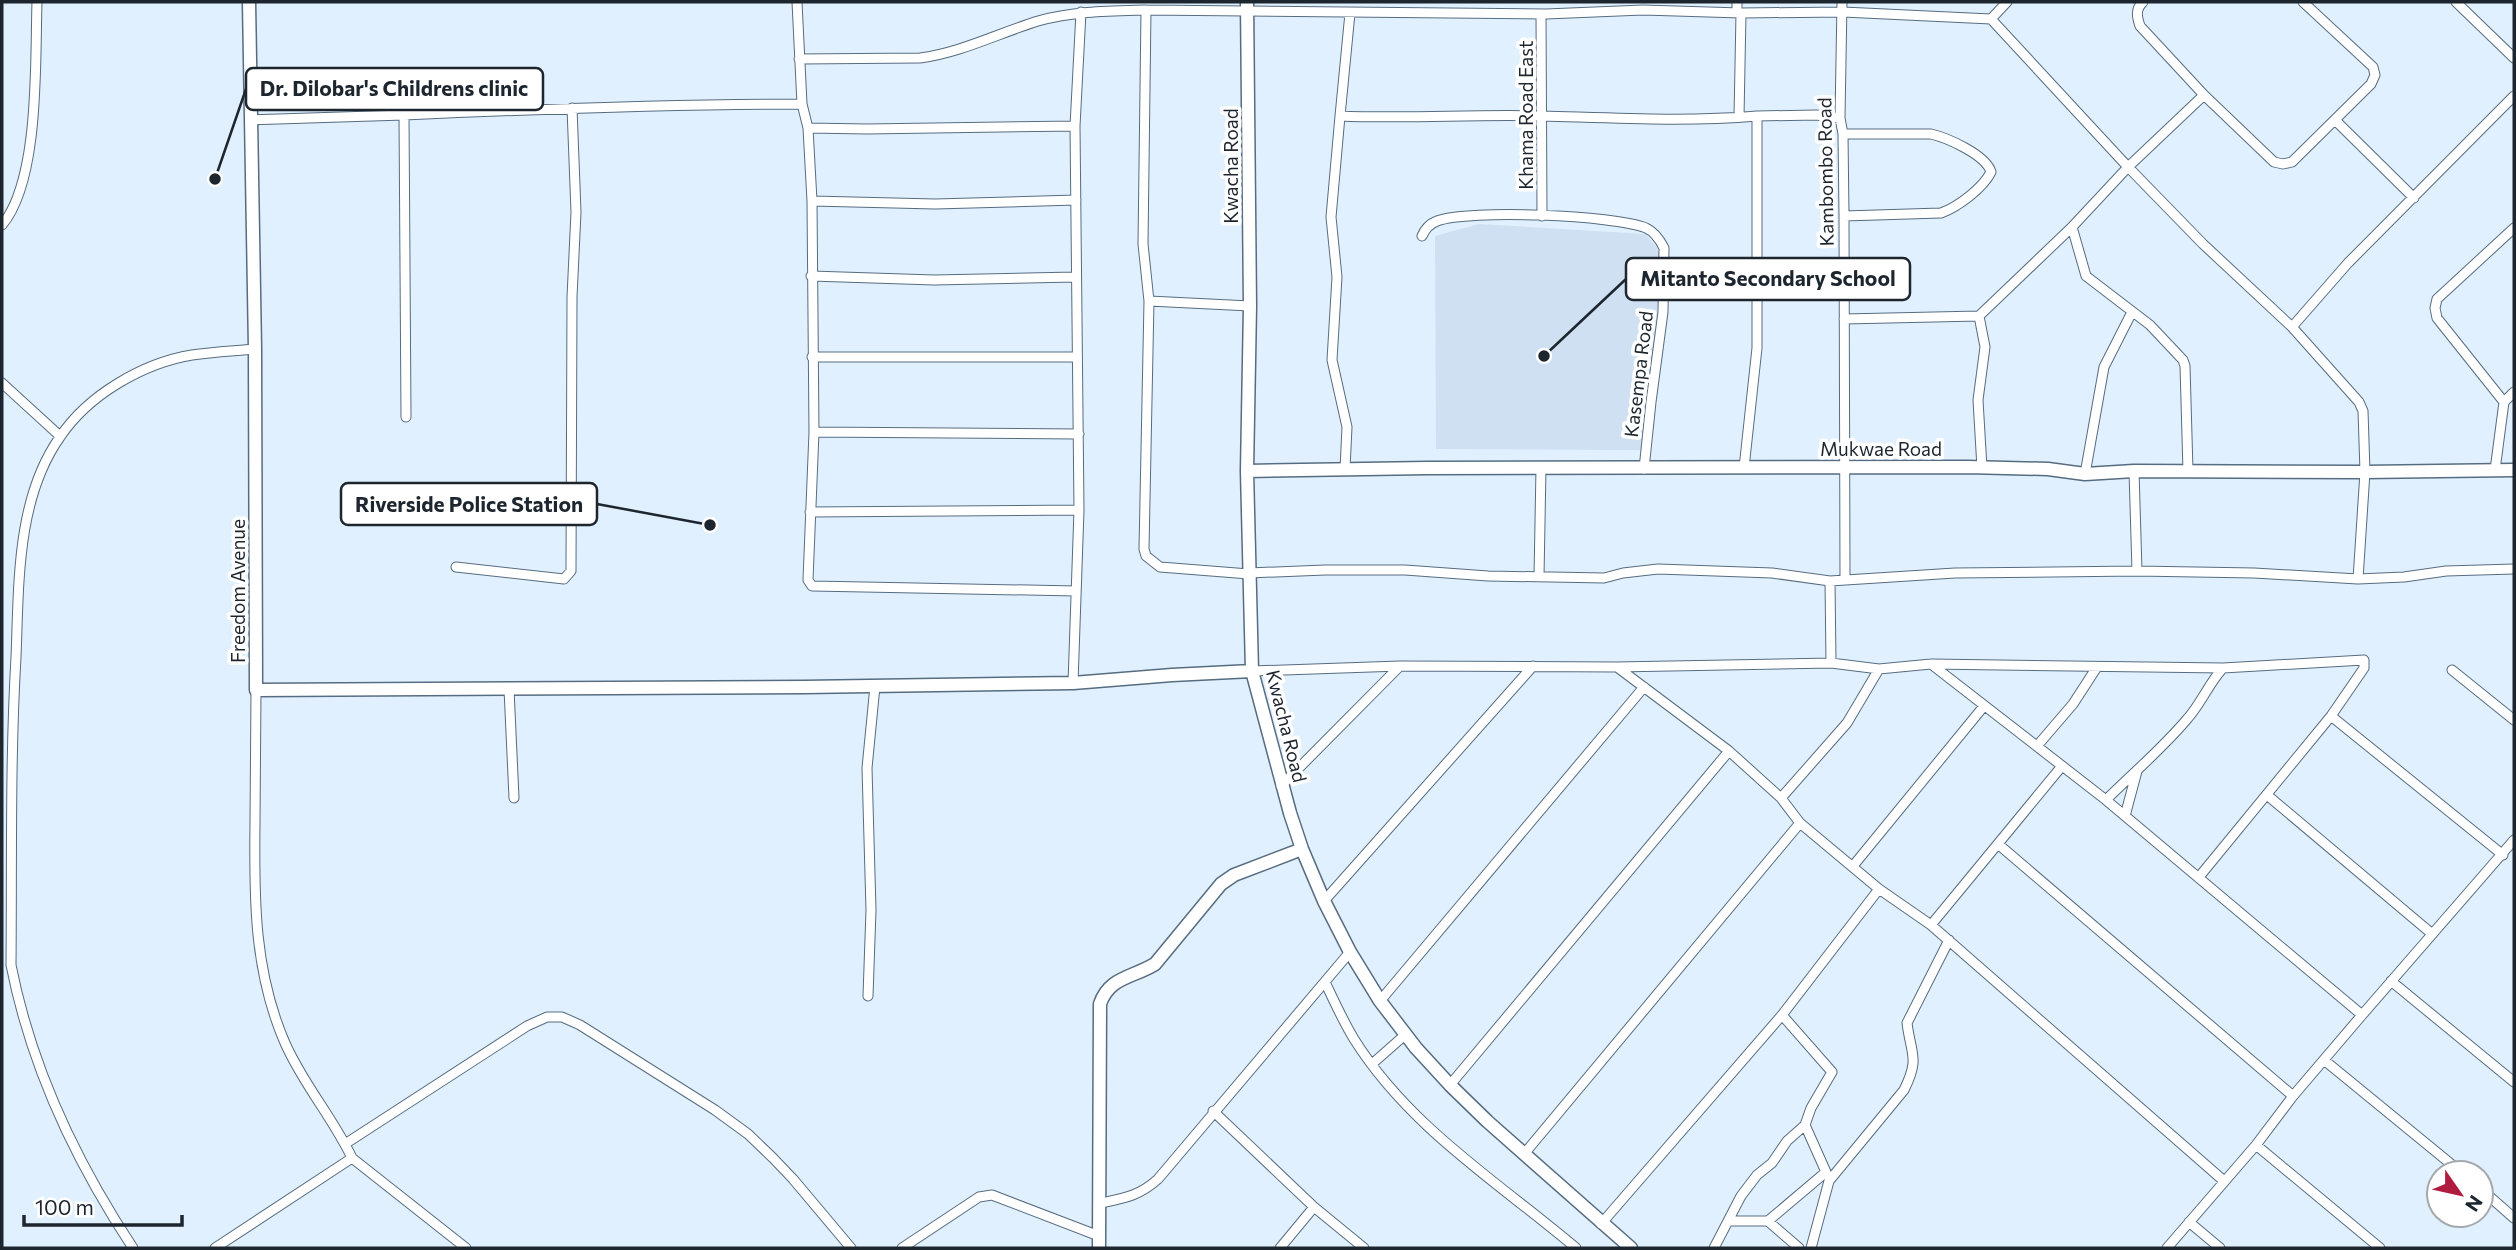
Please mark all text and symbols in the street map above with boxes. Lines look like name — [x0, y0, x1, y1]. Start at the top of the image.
street label: Khama Road East — [1514, 40, 1537, 190]
callout: Dr. Dilobar's Childrens clinic — [246, 68, 543, 110]
text: Dr. Dilobar's Childrens clinic — [260, 75, 528, 100]
street label: Kambombo Road — [1812, 97, 1838, 247]
street label: Kwacha Road — [1219, 108, 1242, 224]
callout: Mitanto Secondary School — [1626, 258, 1910, 300]
text: Mitanto Secondary School — [1640, 265, 1896, 290]
street label: Kasempa Road — [1619, 310, 1657, 438]
street label: Mukwae Road — [1820, 437, 1942, 460]
callout: Riverside Police Station — [341, 483, 597, 525]
text: Riverside Police Station — [355, 491, 583, 516]
street label: Freedom Avenue — [226, 519, 249, 663]
street label: Kwacha Road — [1262, 667, 1312, 785]
north arrow — [2425, 1159, 2495, 1229]
scale bar — [24, 1184, 182, 1228]
text: N — [2461, 1191, 2488, 1216]
text: 100 m — [35, 1194, 94, 1219]

